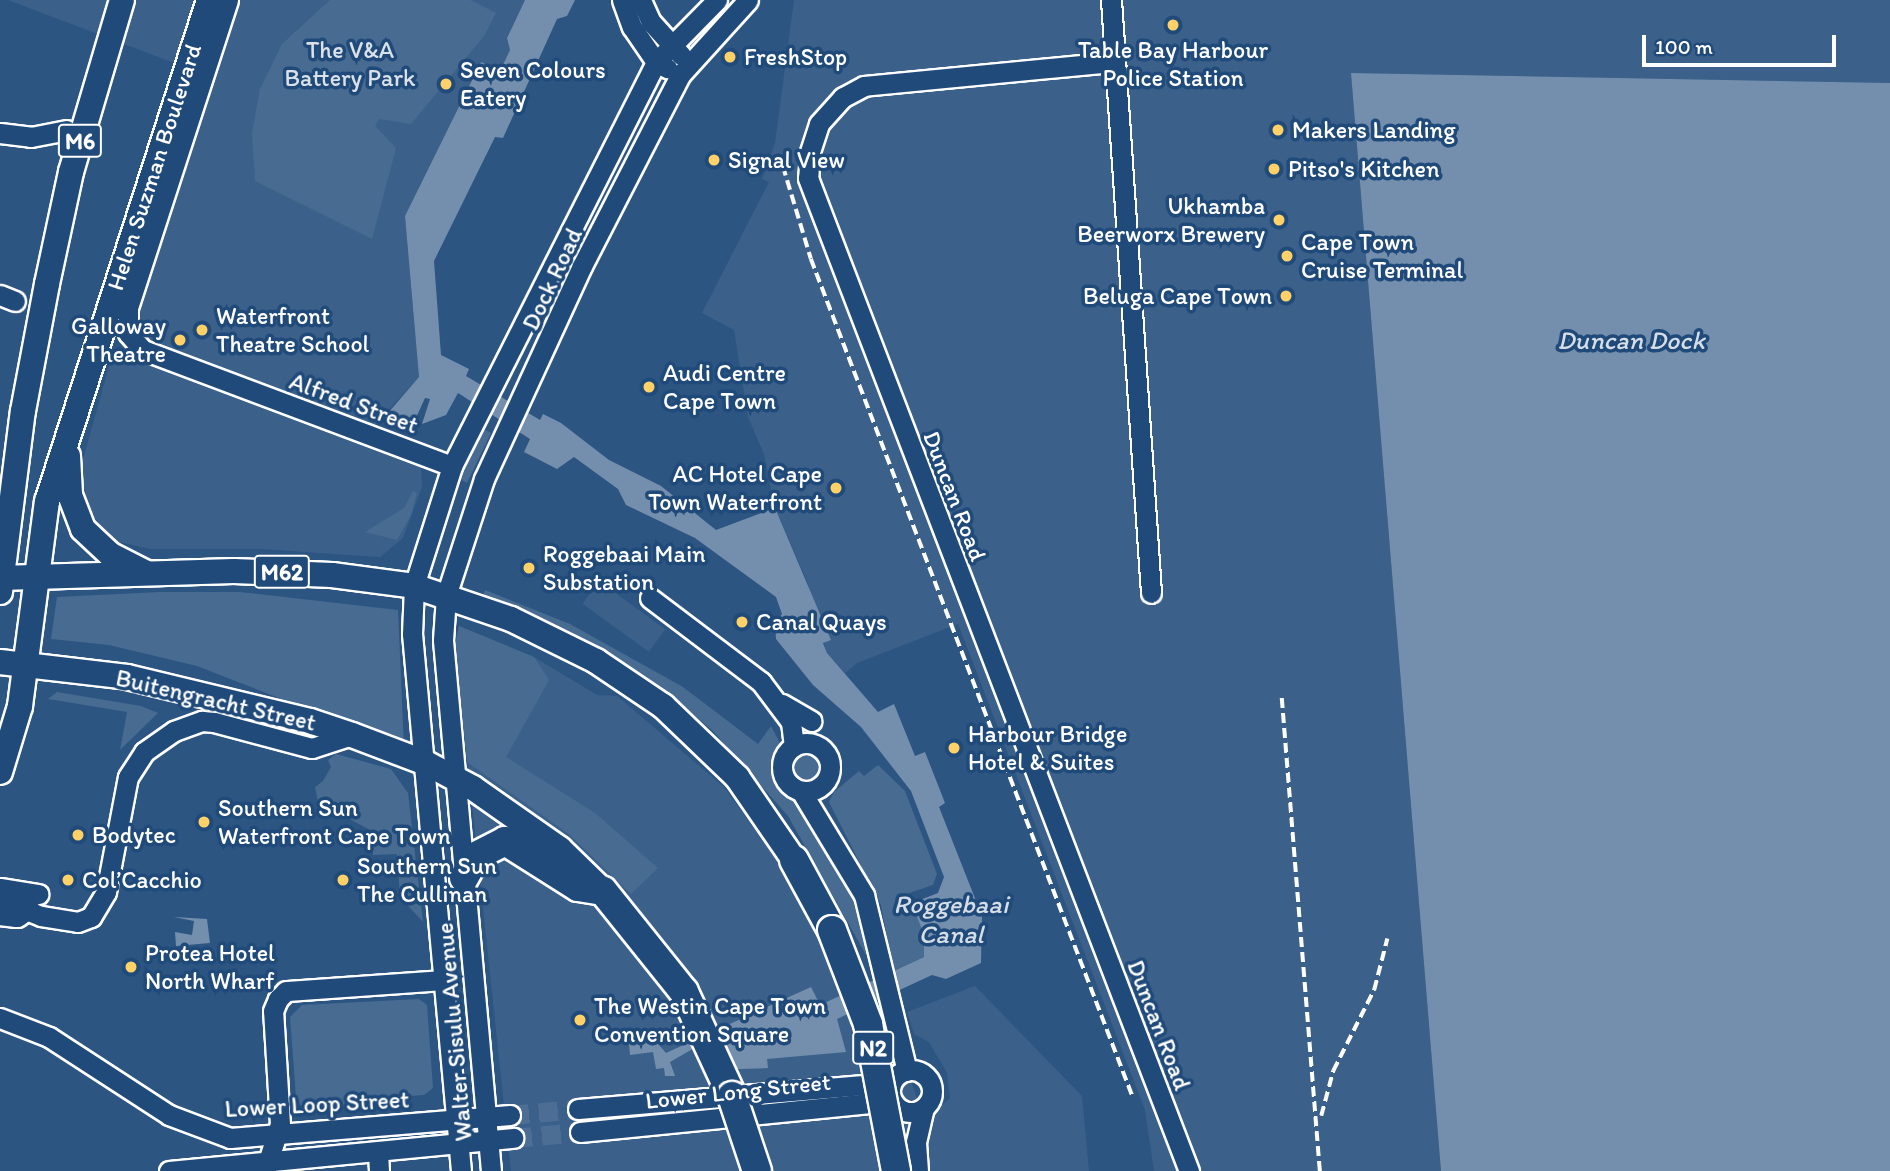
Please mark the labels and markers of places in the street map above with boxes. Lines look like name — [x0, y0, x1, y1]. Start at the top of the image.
marker: Table Bay Harbour Police Station — [1165, 17, 1181, 33]
place label: Table Bay Harbour Police Station — [1078, 36, 1268, 92]
place label: FreshStop — [744, 43, 847, 71]
marker: FreshStop — [722, 49, 738, 65]
place label: Seven Colours Eatery — [460, 56, 606, 112]
marker: Seven Colours Eatery — [438, 76, 454, 92]
place label: Makers Landing — [1292, 116, 1456, 144]
marker: Makers Landing — [1270, 122, 1286, 138]
place label: Signal View — [728, 146, 845, 174]
marker: Signal View — [706, 152, 722, 168]
place label: Pitso's Kitchen — [1288, 155, 1440, 183]
marker: Pitso's Kitchen — [1266, 161, 1282, 177]
place label: Ukhamba Beerworx Brewery — [1077, 192, 1265, 248]
marker: Ukhamba Beerworx Brewery — [1271, 212, 1287, 228]
place label: Cape Town Cruise Terminal — [1301, 228, 1463, 284]
marker: Cape Town Cruise Terminal — [1279, 248, 1295, 264]
place label: Beluga Cape Town — [1085, 282, 1272, 310]
marker: Beluga Cape Town — [1278, 288, 1294, 304]
place label: Waterfront Theatre School — [216, 302, 369, 358]
place label: Galloway Theatre — [71, 312, 166, 368]
marker: Waterfront Theatre School — [194, 322, 210, 338]
marker: Galloway Theatre — [172, 332, 188, 348]
place label: Audi Centre Cape Town — [663, 359, 787, 415]
marker: Audi Centre Cape Town — [641, 379, 657, 395]
place label: AC Hotel Cape Town Waterfront — [650, 460, 822, 516]
marker: AC Hotel Cape Town Waterfront — [828, 480, 844, 496]
place label: Roggebaai Main Substation — [543, 540, 706, 596]
marker: Roggebaai Main Substation — [521, 560, 537, 576]
place label: Canal Quays — [756, 608, 886, 636]
marker: Canal Quays — [734, 614, 750, 630]
place label: Harbour Bridge Hotel & Suites — [968, 720, 1127, 776]
marker: Harbour Bridge Hotel & Suites — [946, 740, 962, 756]
place label: Southern Sun Waterfront Cape Town — [218, 794, 447, 850]
marker: Southern Sun Waterfront Cape Town — [196, 814, 212, 830]
place label: Bodytec — [92, 821, 176, 849]
marker: Bodytec — [70, 827, 86, 843]
place label: Southern Sun The Cullinan — [357, 852, 498, 908]
place label: Col’Cacchio — [82, 866, 202, 894]
marker: Col’Cacchio — [60, 872, 76, 888]
marker: Southern Sun The Cullinan — [335, 872, 351, 888]
place label: Protea Hotel North Wharf — [145, 939, 275, 995]
marker: Protea Hotel North Wharf — [123, 959, 139, 975]
place label: The Westin Cape Town Convention Square — [594, 992, 823, 1048]
marker: The Westin Cape Town Convention Square — [572, 1012, 588, 1028]

